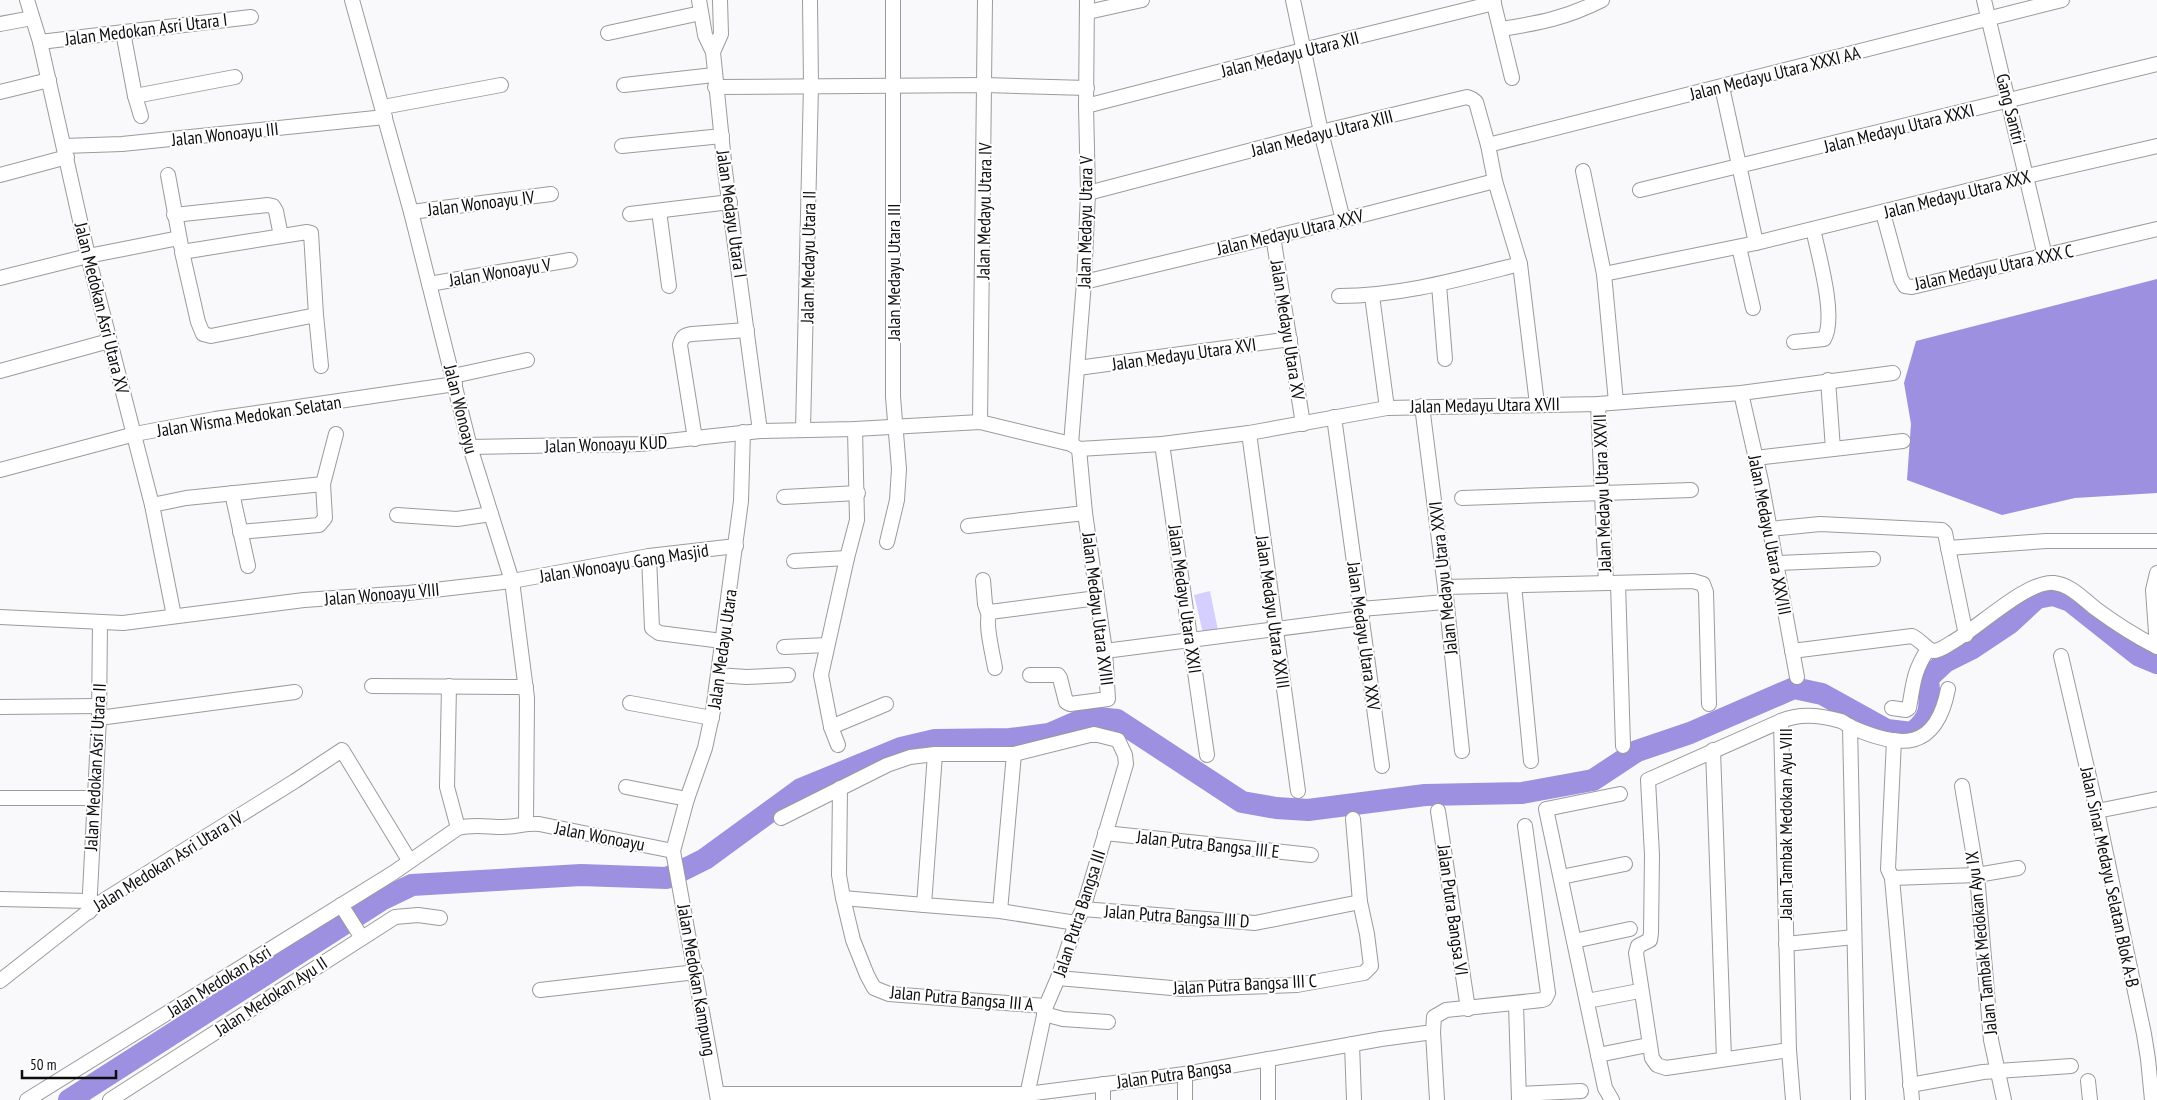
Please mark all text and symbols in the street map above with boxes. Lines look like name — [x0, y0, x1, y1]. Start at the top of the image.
street label: Jalan Medokan Asri Utara I — [62, 8, 229, 50]
street label: Jalan Medayu Utara XII — [1218, 26, 1361, 83]
street label: Jalan Medayu Utara XXXI AA — [1687, 41, 1863, 106]
street label: Gang Santri — [1991, 71, 2031, 147]
street label: Jalan Medayu Utara XXXI — [1820, 98, 1977, 158]
street label: Jalan Medayu Utara XIII — [1248, 104, 1395, 162]
street label: Jalan Wonoayu III — [169, 117, 280, 151]
street label: Jalan Medayu Utara IV — [971, 142, 997, 281]
street label: Jalan Medayu Utara I — [712, 148, 752, 279]
street label: Jalan Medayu Utara V — [1072, 155, 1098, 289]
street label: Jalan Medayu Utara XXX — [1880, 165, 2033, 224]
street label: Jalan Wonoayu IV — [425, 185, 536, 221]
street label: Jalan Medayu Utara II — [795, 190, 821, 325]
street label: Jalan Medayu Utara III — [882, 204, 905, 342]
street label: Jalan Medayu Utara XXV — [1214, 204, 1366, 260]
street label: Jalan Medokan Asri Utara XV — [69, 219, 135, 397]
street label: Jalan Medayu Utara XXX C — [1912, 239, 2075, 295]
street label: Jalan Wonoayu V — [446, 253, 553, 292]
street label: Jalan Medayu Utara XV — [1265, 258, 1311, 402]
street label: Jalan Medayu Utara XVI — [1109, 332, 1258, 376]
street label: Jalan Wonoayu — [439, 361, 483, 456]
street label: Jalan Wisma Medokan Selatan — [154, 390, 343, 442]
street label: Jalan Medayu Utara XVII — [1409, 392, 1560, 418]
street label: Jalan Medayu Utara XXVII — [1588, 414, 1616, 573]
street label: Jalan Wonoayu KUD — [543, 430, 668, 458]
street label: Jalan Medayu Utara XXVIII — [1743, 452, 1797, 617]
street label: Jalan Medayu Utara XXVI — [1424, 500, 1463, 657]
street label: Jalan Medayu Utara XXII — [1163, 522, 1207, 675]
street label: Jalan Medayu Utara XVIII — [1077, 530, 1119, 687]
street label: Jalan Medayu Utara XXIII — [1251, 533, 1295, 690]
street label: Jalan Wonoayu Gang Masjid — [537, 538, 710, 588]
street label: Jalan Medayu Utara XXV — [1342, 559, 1386, 712]
street label: Jalan Wonoayu VIII — [323, 578, 440, 611]
street label: Jalan Medayu Utara — [702, 588, 742, 711]
street label: Jalan Medokan Asri Utara II — [79, 683, 111, 852]
street label: Jalan Tambak Medokan Ayu VIII — [1774, 728, 1797, 921]
street label: Jalan Sinar Medayu Selatan Blok A-B — [2075, 764, 2145, 989]
street label: Jalan Medokan Asri Utara IV — [88, 805, 247, 917]
street label: Jalan Wonoayu — [552, 816, 647, 856]
street label: Jalan Putra Bangsa III E — [1134, 825, 1281, 863]
street label: Jalan Putra Bangsa VI — [1432, 842, 1474, 977]
street label: Jalan Putra Bangsa III — [1047, 847, 1110, 980]
street label: Jalan Tambak Medokan Ayu IX — [1960, 850, 2002, 1037]
street label: Jalan Putra Bangsa III D — [1103, 899, 1250, 933]
street label: Jalan Medokan Kampung — [672, 901, 722, 1058]
street label: Jalan Medokan Asri — [162, 940, 275, 1023]
street label: Jalan Medokan Ayu II — [210, 951, 331, 1041]
street label: Jalan Putra Bangsa III C — [1171, 969, 1318, 999]
street label: Jalan Putra Bangsa III A — [888, 980, 1035, 1016]
scale bar — [22, 1048, 116, 1080]
text: 50 m — [30, 1055, 56, 1074]
street label: Jalan Putra Bangsa — [1114, 1055, 1233, 1094]

